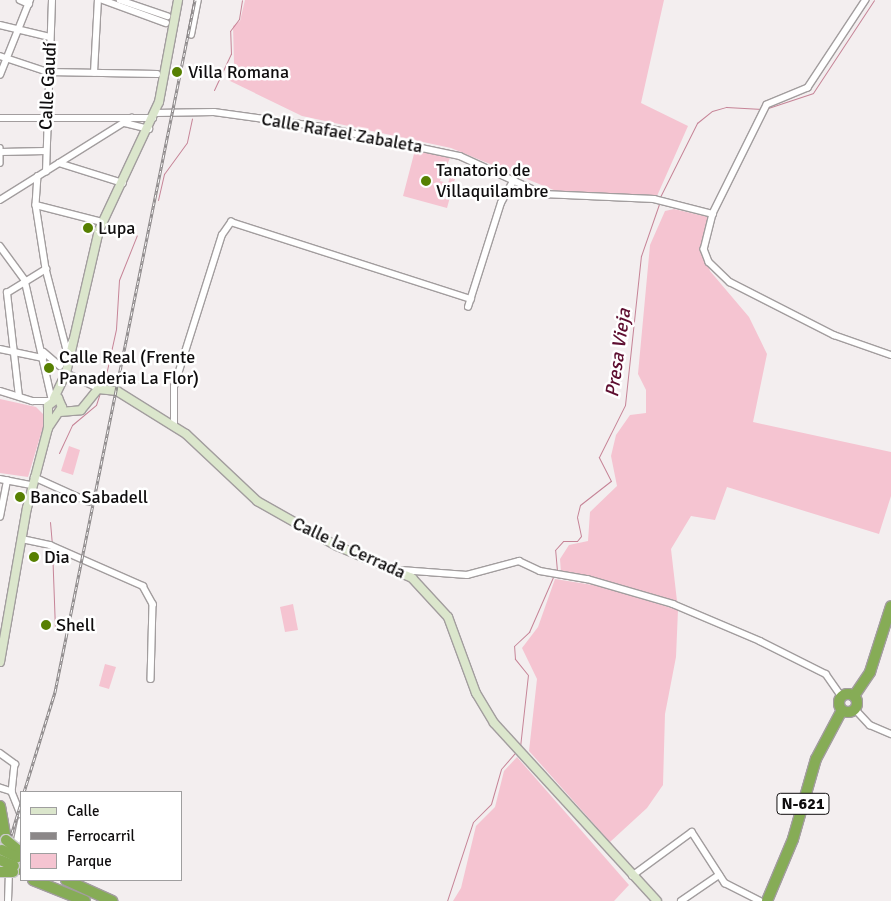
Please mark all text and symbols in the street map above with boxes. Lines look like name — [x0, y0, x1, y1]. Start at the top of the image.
street label: Calle Gaudí — [35, 42, 61, 130]
place label: Villa Romana — [188, 61, 289, 83]
marker: Villa Romana — [170, 65, 184, 79]
street label: Calle Rafael Zabaleta — [260, 108, 424, 158]
place label: Tanatorio de Villaquilambre — [436, 160, 548, 202]
marker: Tanatorio de Villaquilambre — [420, 175, 432, 187]
place label: Lupa — [98, 217, 135, 239]
marker: Lupa — [82, 222, 94, 234]
water label: Presa Vieja — [602, 307, 636, 399]
place label: Calle Real (Frente Panaderia La Flor) — [59, 347, 199, 389]
marker: Calle Real (Frente Panaderia La Flor) — [43, 362, 55, 374]
place label: Banco Sabadell — [30, 486, 148, 508]
marker: Banco Sabadell — [14, 491, 26, 503]
street label: Calle la Cerrada — [289, 512, 409, 584]
place label: Dia — [44, 546, 70, 568]
marker: Dia — [28, 551, 40, 563]
place label: Shell — [56, 614, 95, 636]
marker: Shell — [40, 619, 52, 631]
legend — [20, 791, 182, 881]
road number: N-621 — [776, 791, 830, 818]
text: Calle — [67, 802, 100, 820]
text: Ferrocarril — [67, 827, 135, 845]
text: Parque — [67, 852, 112, 870]

